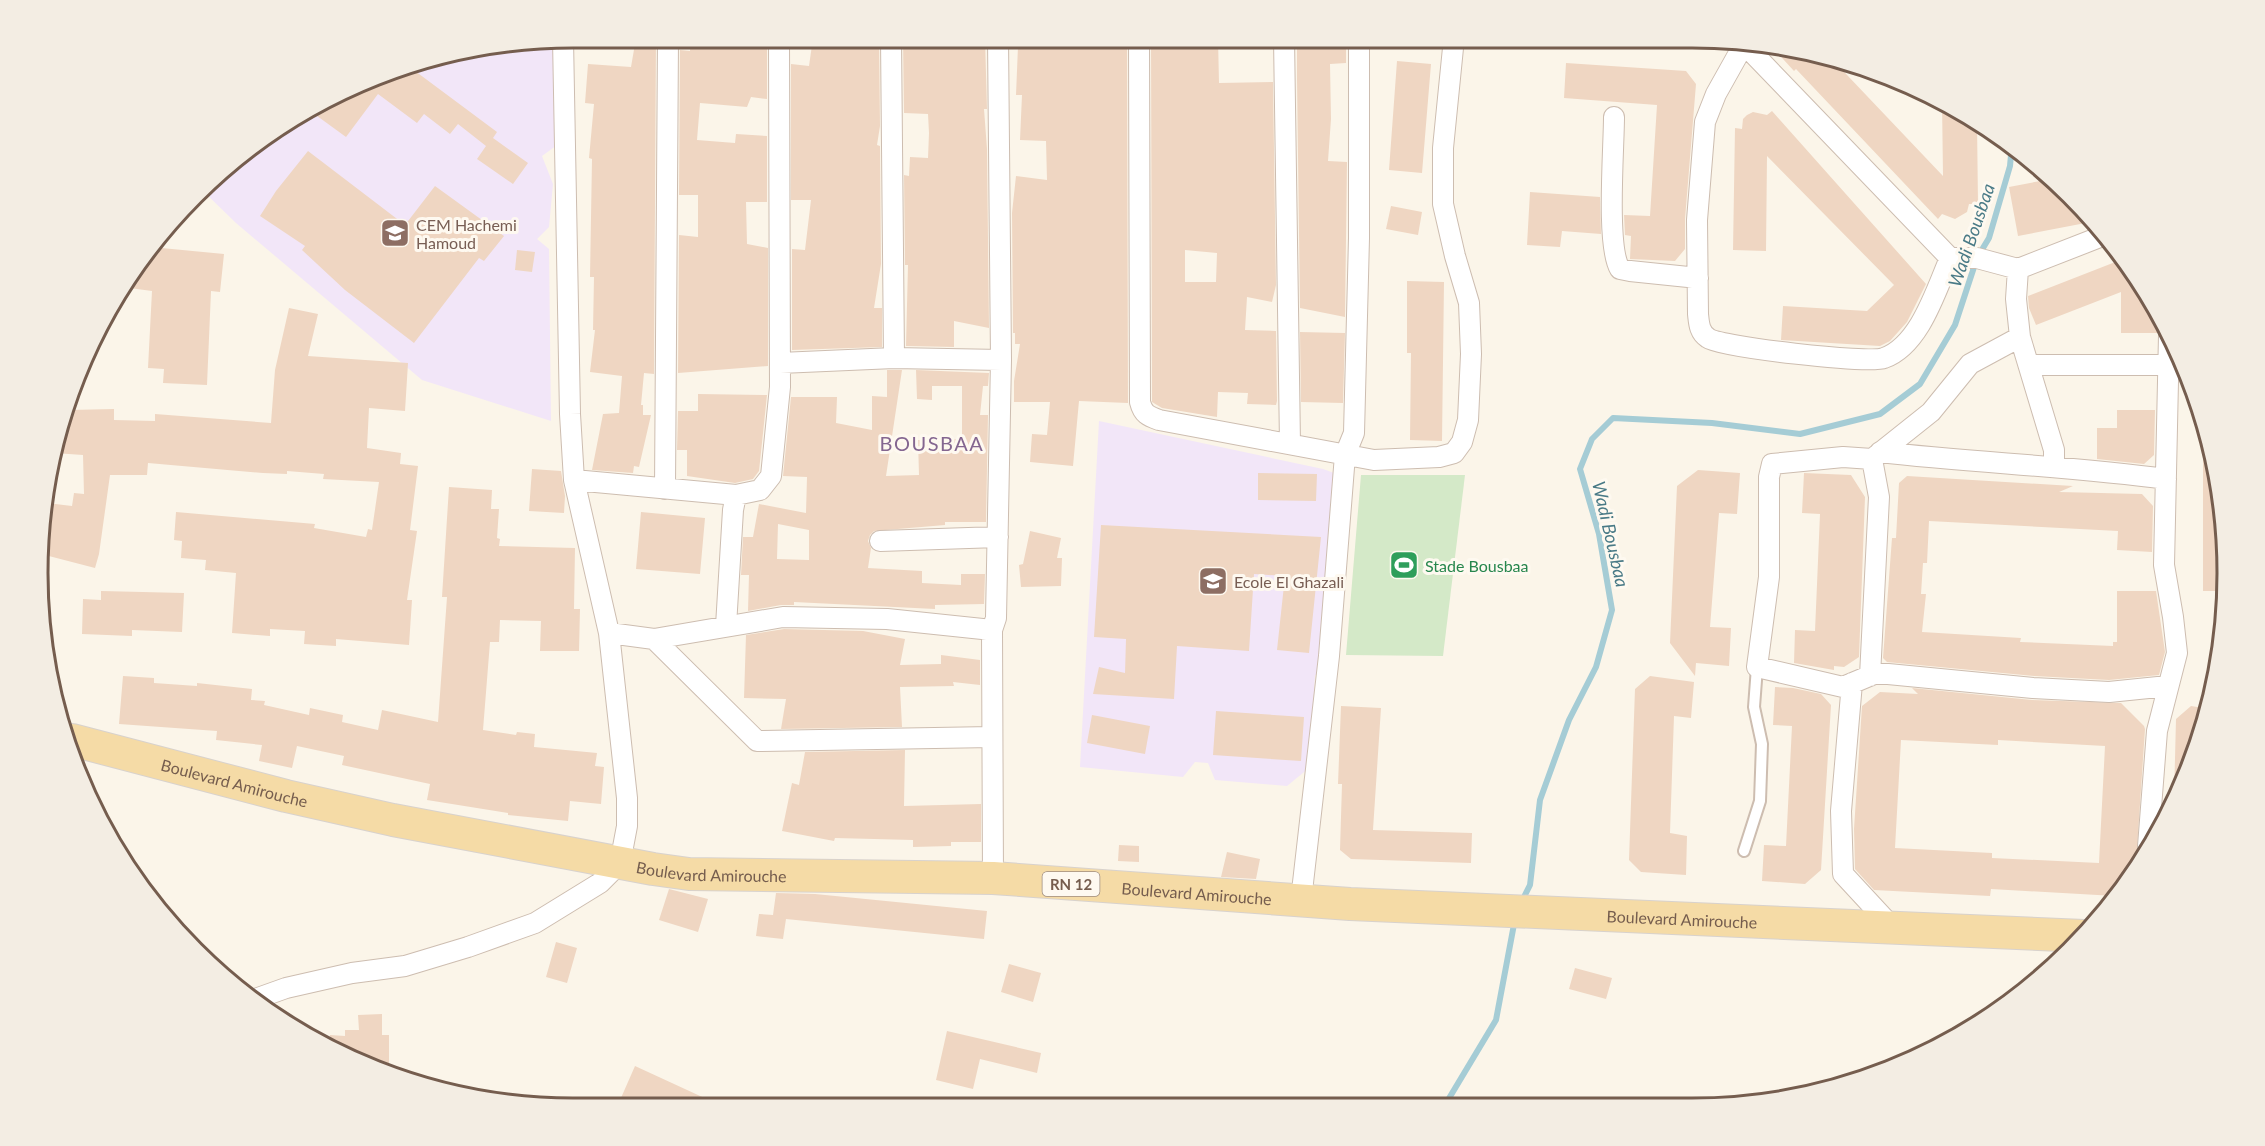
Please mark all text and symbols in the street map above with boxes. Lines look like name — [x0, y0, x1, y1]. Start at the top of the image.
water label: Wadi Bousbaa — [1943, 180, 1999, 290]
place label: CEM Hachemi Hamoud — [416, 215, 517, 252]
school or university icon: CEM Hachemi Hamoud — [379, 217, 411, 249]
district label: BOUSBAA — [880, 431, 984, 455]
water label: Wadi Bousbaa — [1588, 479, 1634, 589]
sports icon: Stade Bousbaa — [1388, 549, 1420, 581]
place label: Stade Bousbaa — [1425, 556, 1529, 575]
school or university icon: Ecole El Ghazali — [1197, 565, 1229, 597]
place label: Ecole El Ghazali — [1234, 572, 1344, 591]
street label: Boulevard Amirouche — [159, 754, 310, 810]
street label: Boulevard Amirouche — [635, 857, 787, 885]
road number: RN 12 — [1042, 872, 1100, 896]
street label: Boulevard Amirouche — [1121, 878, 1273, 908]
street label: Boulevard Amirouche — [1606, 906, 1758, 931]

